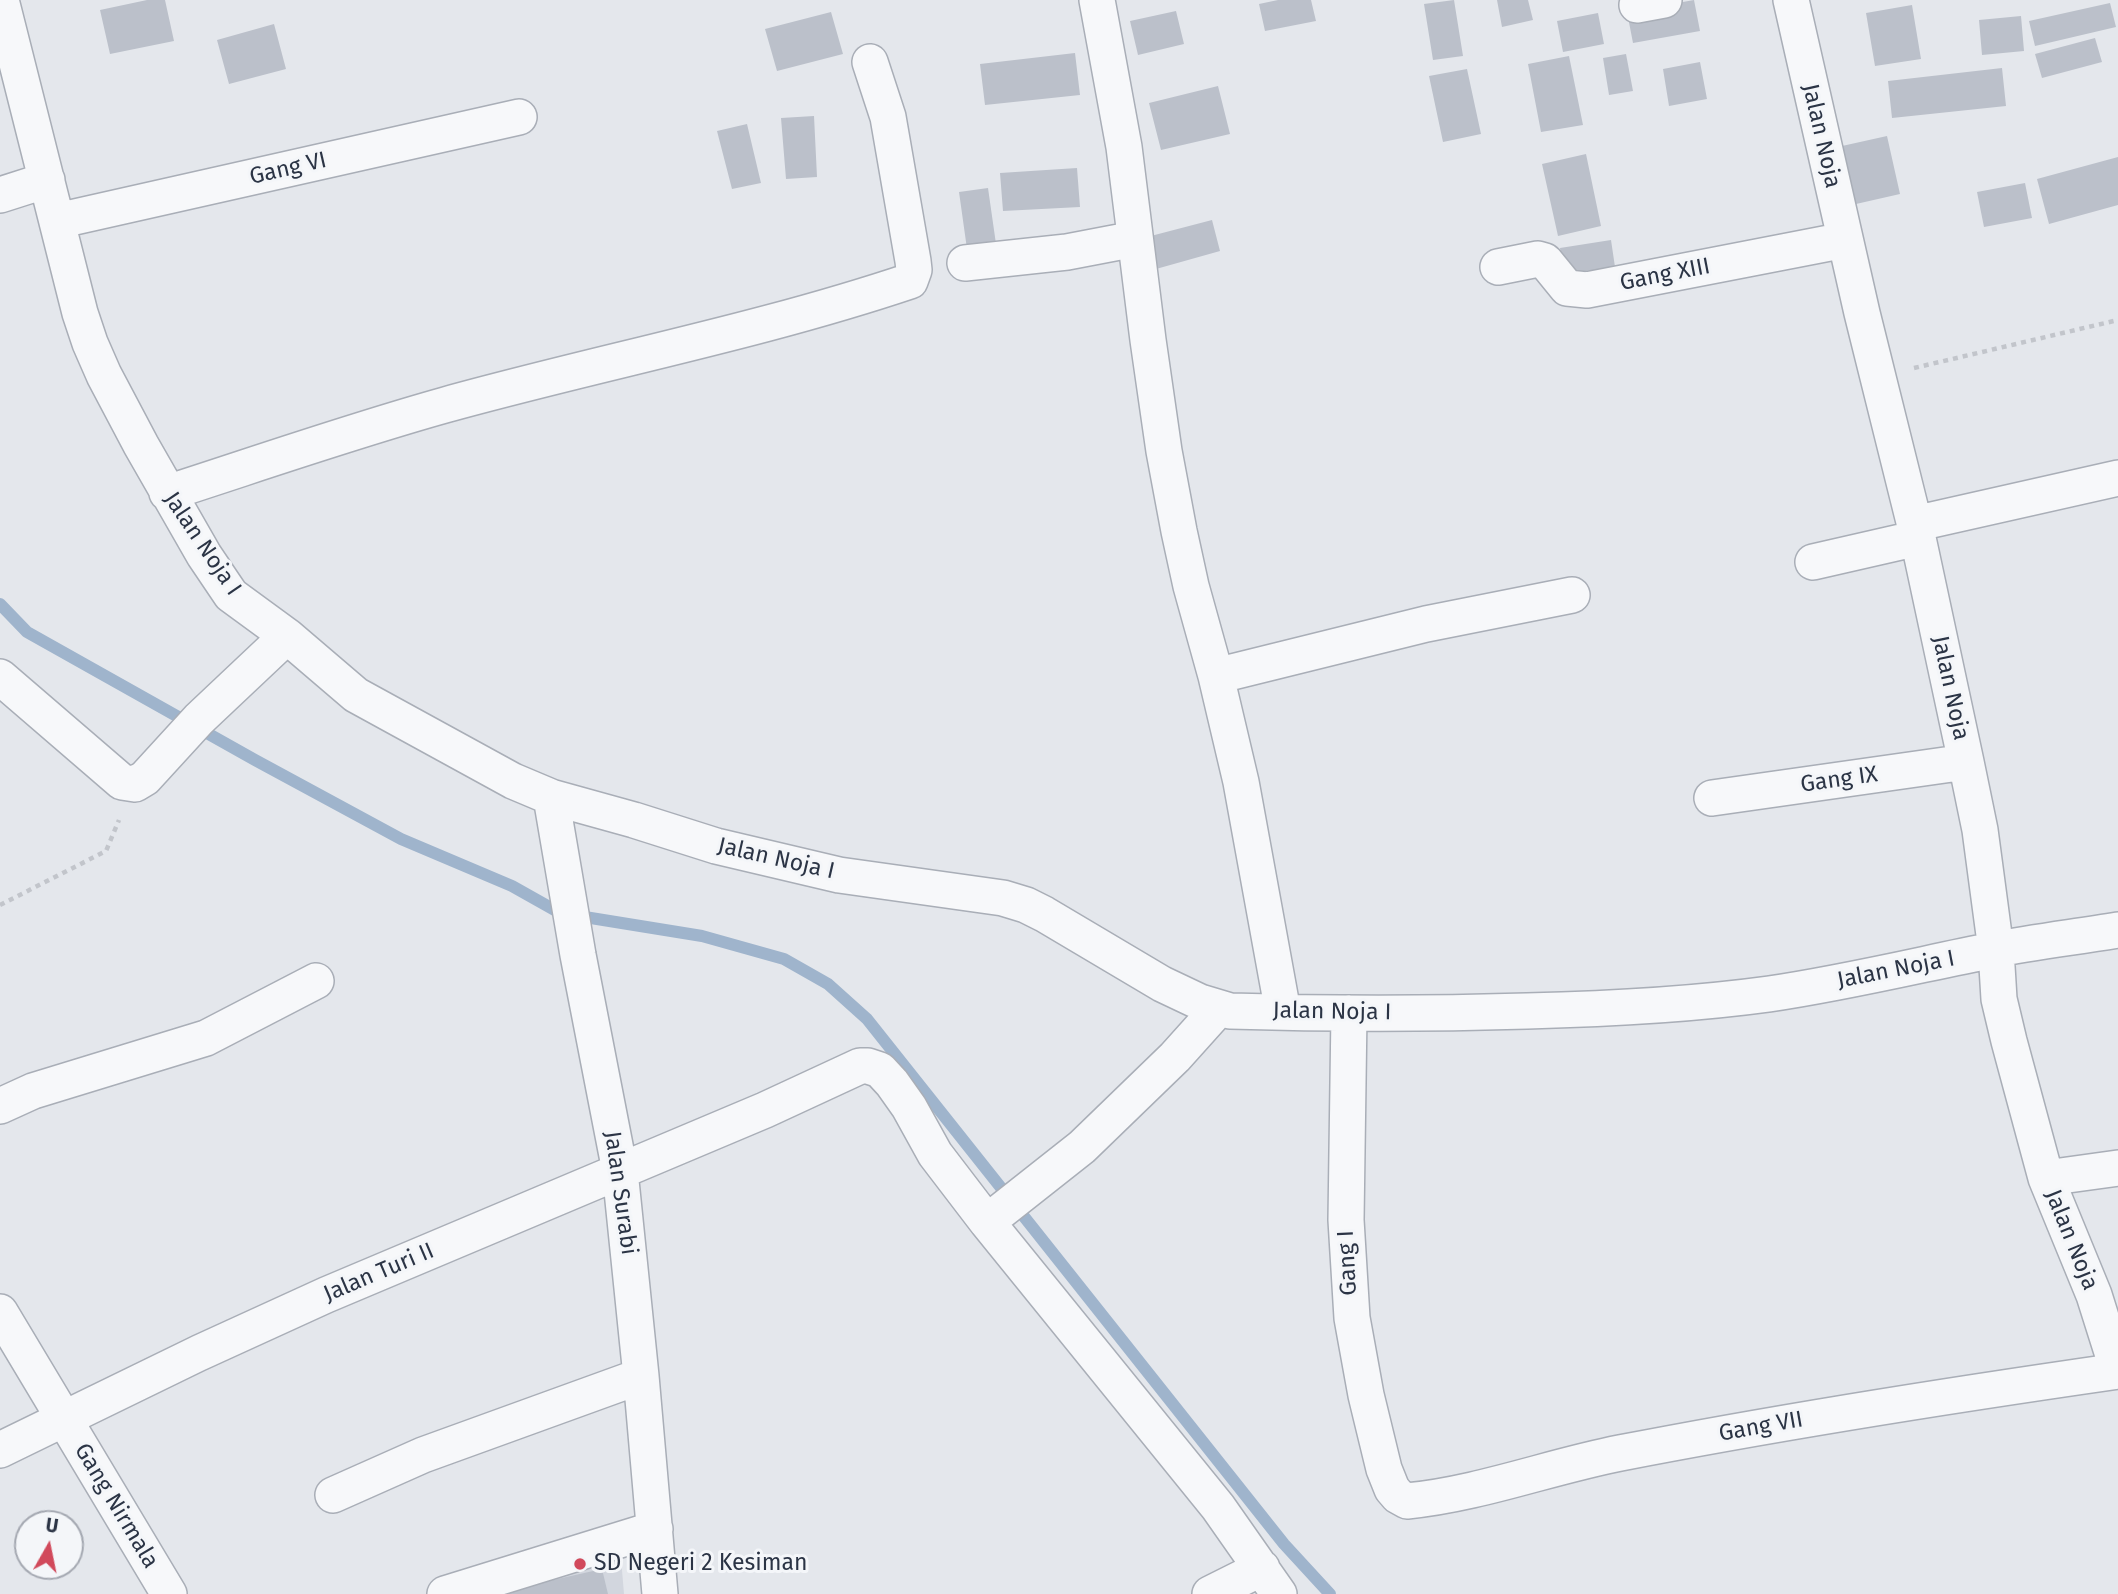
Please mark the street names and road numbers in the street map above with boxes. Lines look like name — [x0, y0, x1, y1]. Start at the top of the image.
street label: Jalan Noja — [1796, 81, 1846, 191]
street label: Gang VI — [247, 147, 329, 191]
street label: Gang XIII — [1618, 253, 1712, 297]
street label: Jalan Noja I — [157, 487, 247, 601]
street label: Jalan Noja — [1925, 633, 1975, 743]
street label: Gang IX — [1799, 761, 1879, 799]
street label: Jalan Noja I — [715, 832, 837, 886]
street label: Jalan Noja I — [1835, 945, 1957, 995]
street label: Jalan Noja I — [1272, 997, 1392, 1027]
street label: Jalan Surabi — [598, 1129, 642, 1257]
street label: Jalan Noja — [2038, 1186, 2104, 1294]
street label: Gang I — [1333, 1230, 1363, 1296]
street label: Jalan Turi II — [320, 1237, 438, 1309]
street label: Gang VII — [1717, 1406, 1805, 1448]
street label: Gang Nirmala — [68, 1439, 164, 1573]

